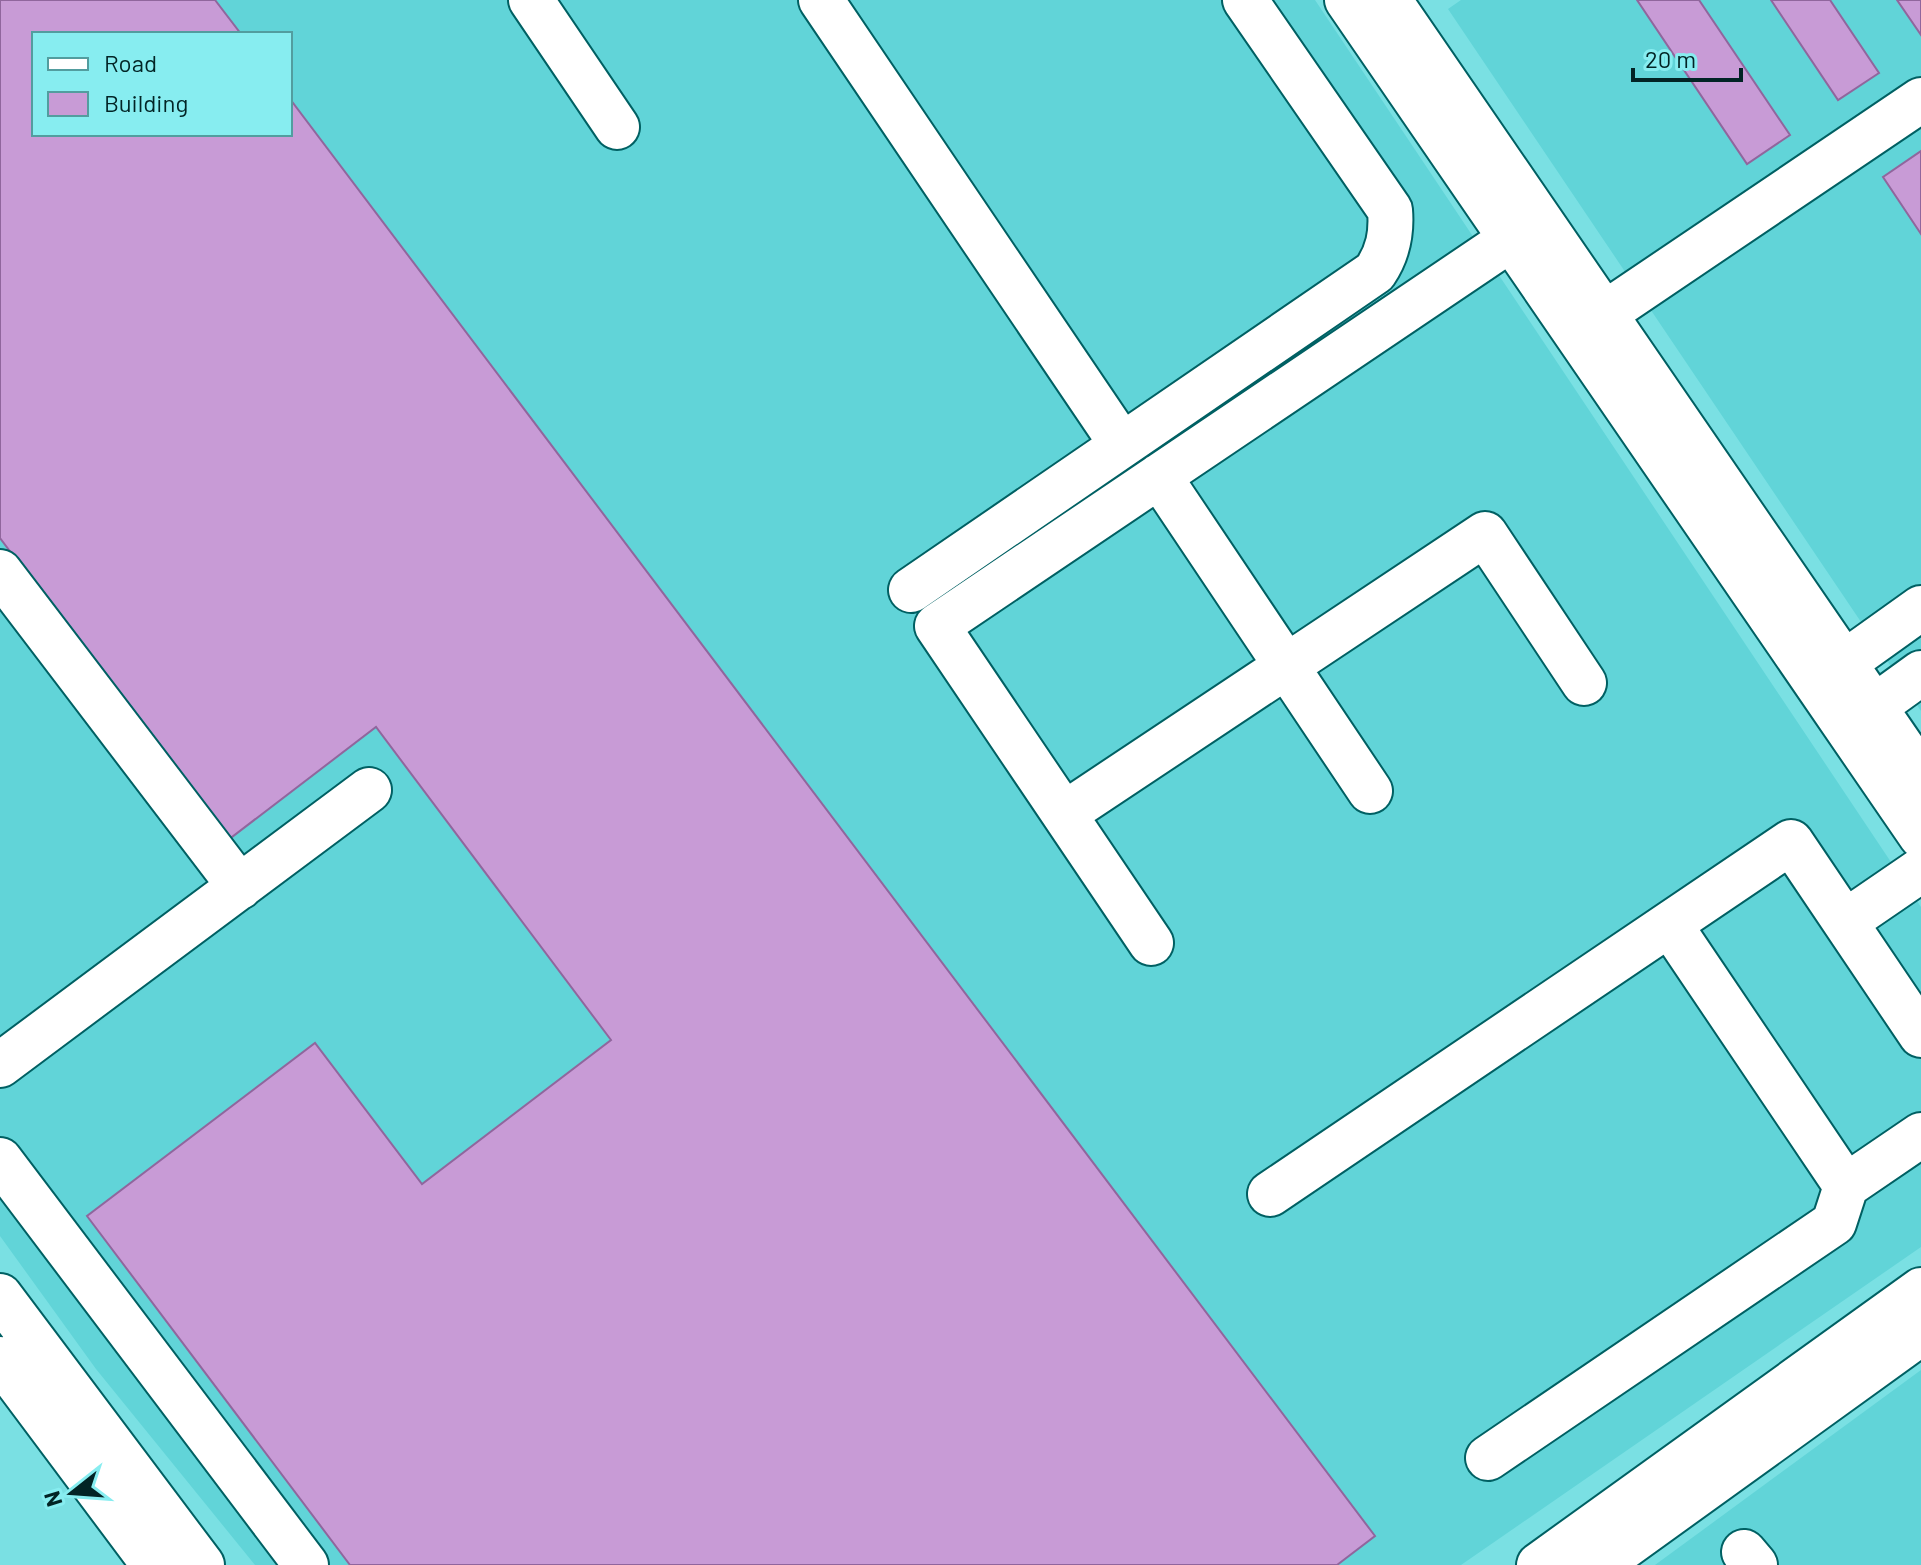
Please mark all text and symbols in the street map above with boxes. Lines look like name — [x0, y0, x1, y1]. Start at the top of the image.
legend — [32, 32, 292, 136]
scale bar — [1633, 32, 1741, 82]
text: 20 m — [1645, 44, 1696, 73]
text: Road — [104, 48, 157, 77]
text: Building — [104, 88, 188, 117]
north arrow — [32, 1453, 112, 1533]
text: N — [37, 1488, 66, 1510]

